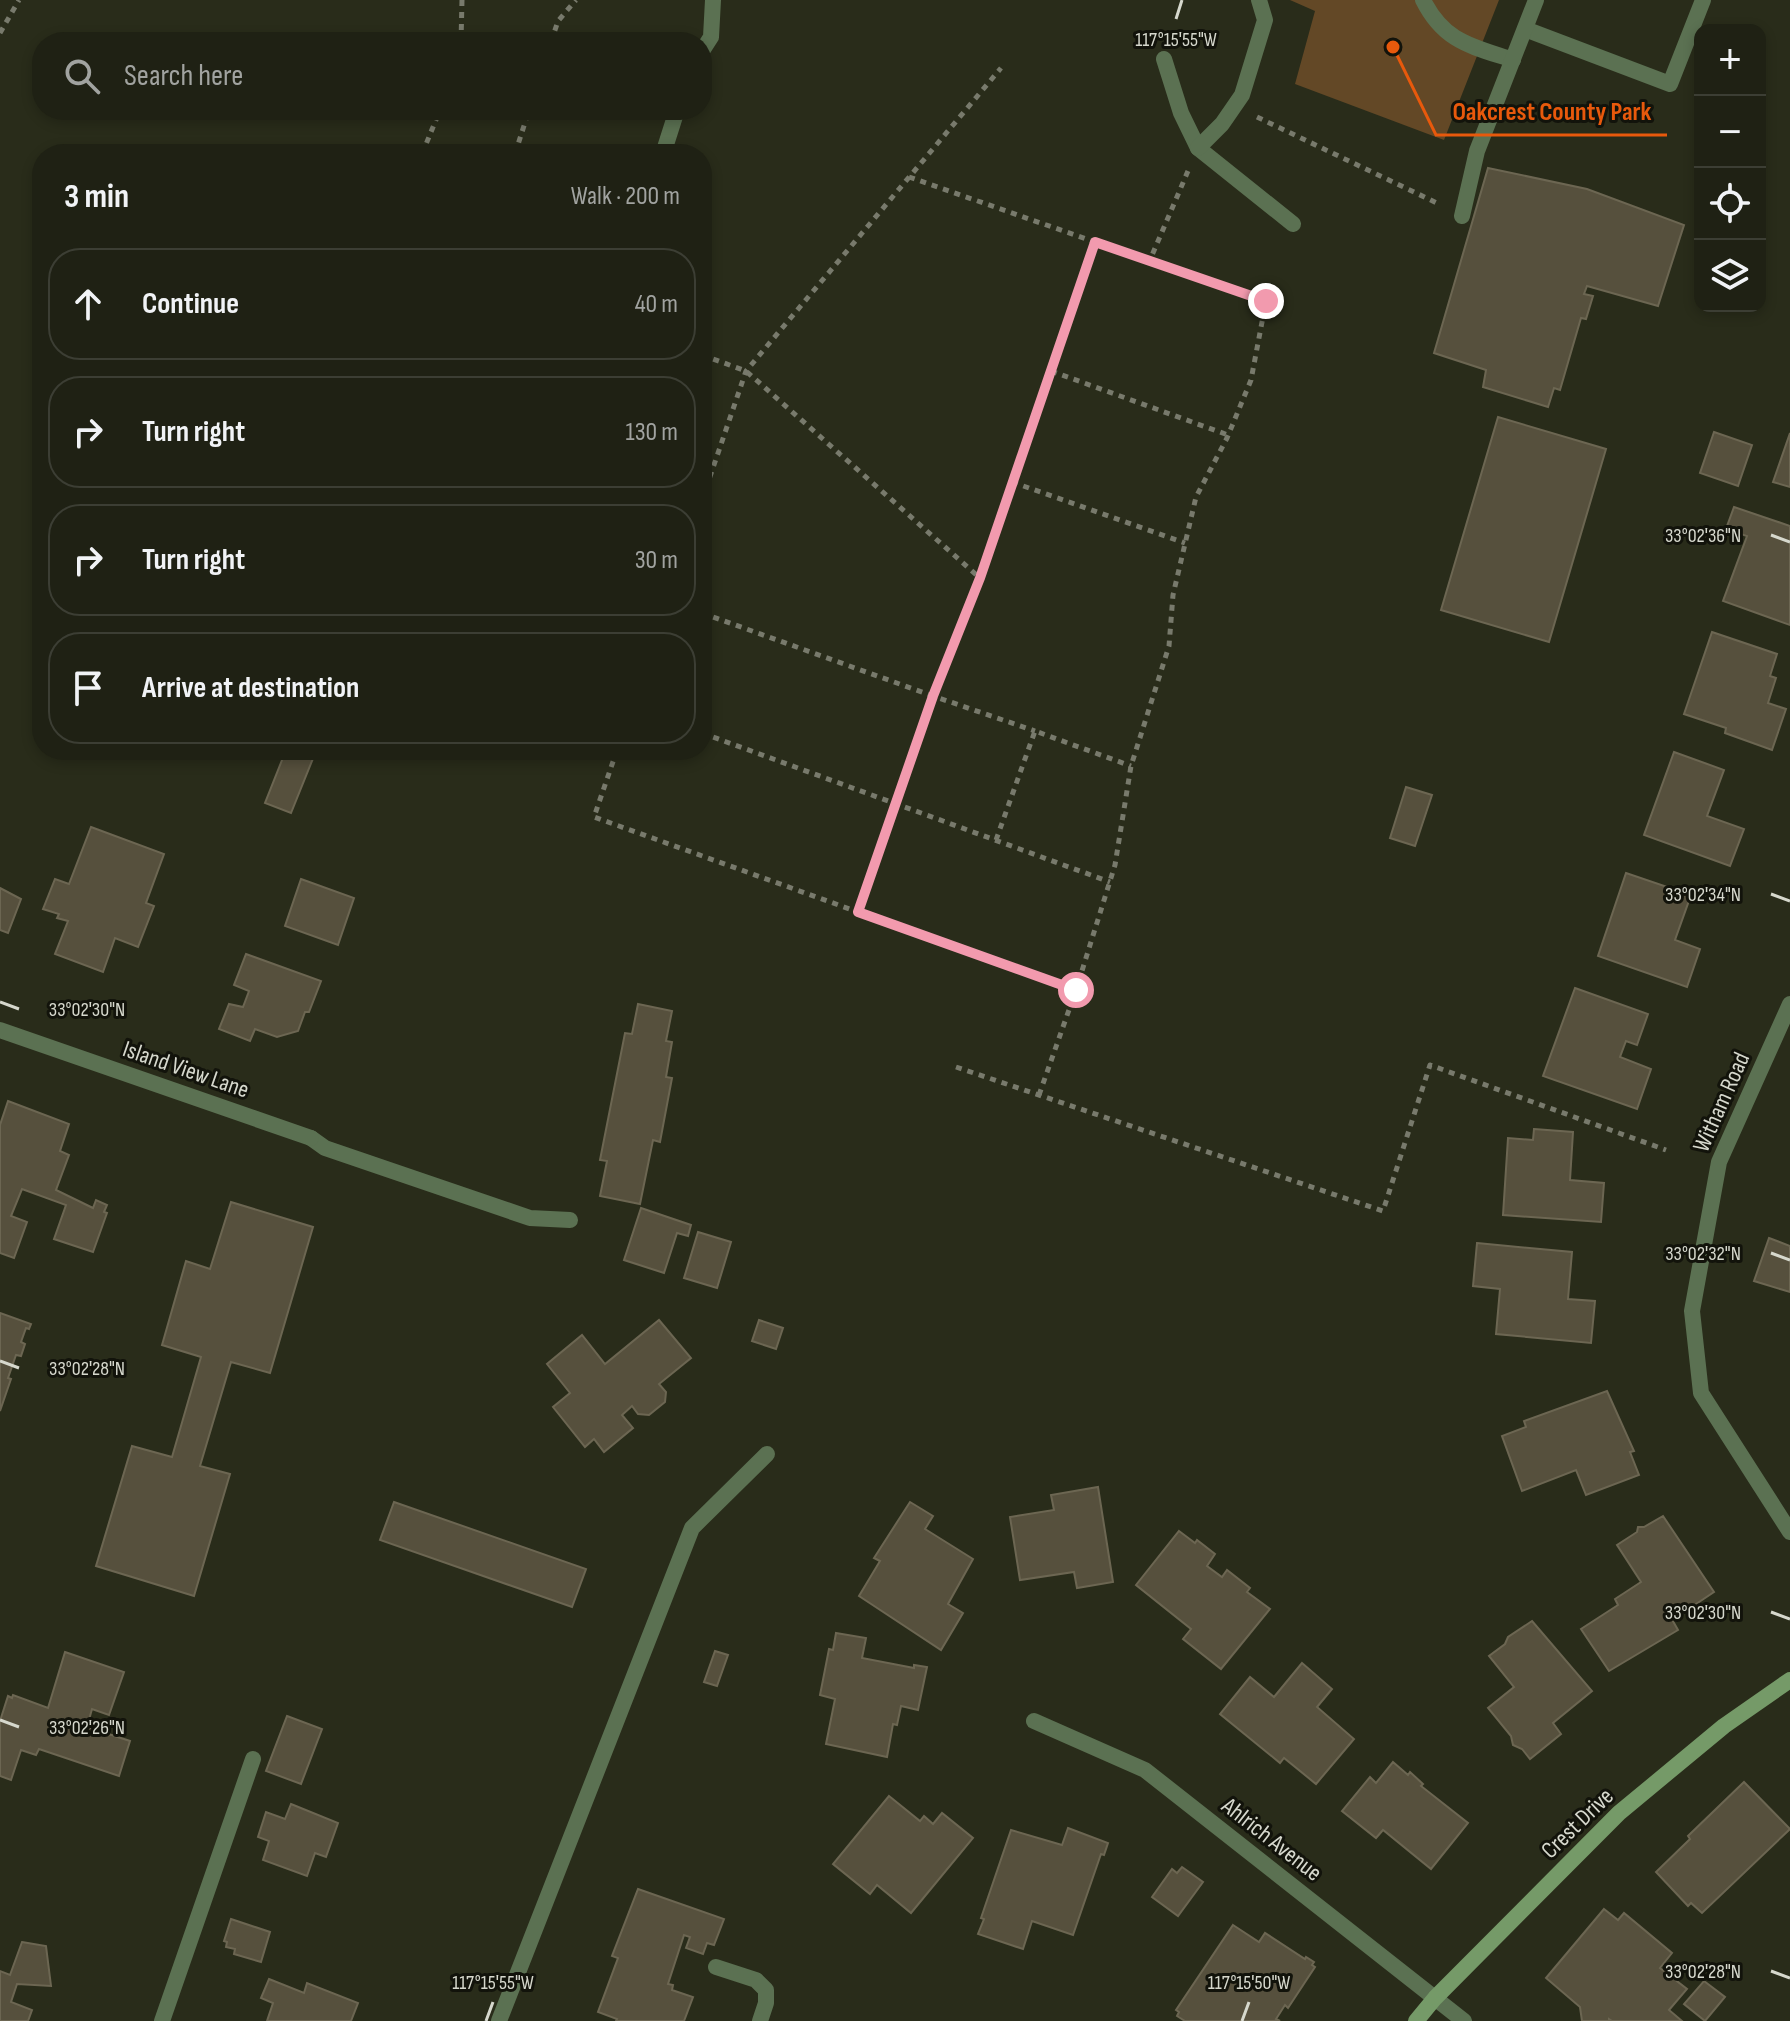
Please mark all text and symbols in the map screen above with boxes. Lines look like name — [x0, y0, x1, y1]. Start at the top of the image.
map controls — [1694, 24, 1766, 312]
button: + — [1694, 24, 1766, 96]
text: 117°15'55"W — [1135, 28, 1217, 52]
search box — [32, 32, 712, 120]
icon: search — [60, 54, 104, 98]
text: Search here — [124, 58, 243, 94]
callout: Oakcrest County Park — [1436, 85, 1667, 135]
button: − — [1694, 96, 1766, 168]
text: Oakcrest County Park — [1452, 97, 1652, 128]
button: locate — [1694, 168, 1766, 240]
text: 3 min — [64, 176, 129, 217]
text: Walk · 200 m — [571, 181, 680, 212]
button: layers — [1694, 240, 1766, 312]
icon: ahead — [66, 282, 110, 326]
route end — [1248, 283, 1284, 319]
text: Continue — [142, 286, 239, 322]
text: 40 m — [635, 289, 678, 320]
icon: right — [66, 410, 110, 454]
text: Turn right — [142, 414, 245, 450]
text: 130 m — [626, 417, 678, 448]
text: 33°02'36"N — [1665, 524, 1741, 548]
icon: right — [66, 538, 110, 582]
text: Turn right — [142, 542, 245, 578]
text: 30 m — [635, 545, 678, 576]
icon: arrive — [66, 666, 110, 710]
text: Arrive at destination — [142, 670, 359, 706]
text: 33°02'34"N — [1665, 883, 1741, 907]
route start — [1058, 972, 1094, 1008]
text: 33°02'30"N — [49, 998, 125, 1022]
street label: Island View Lane — [119, 1034, 253, 1105]
street label: Witham Road — [1687, 1048, 1756, 1157]
text: 33°02'32"N — [1665, 1242, 1741, 1266]
text: 33°02'28"N — [49, 1357, 125, 1381]
text: 33°02'30"N — [1665, 1601, 1741, 1625]
text: 33°02'26"N — [49, 1716, 125, 1740]
street label: Crest Drive — [1535, 1782, 1620, 1865]
street label: Ahlrich Avenue — [1215, 1791, 1328, 1887]
text: 33°02'28"N — [1665, 1960, 1741, 1984]
text: 117°15'55"W — [452, 1971, 534, 1995]
text: 117°15'50"W — [1208, 1971, 1290, 1995]

